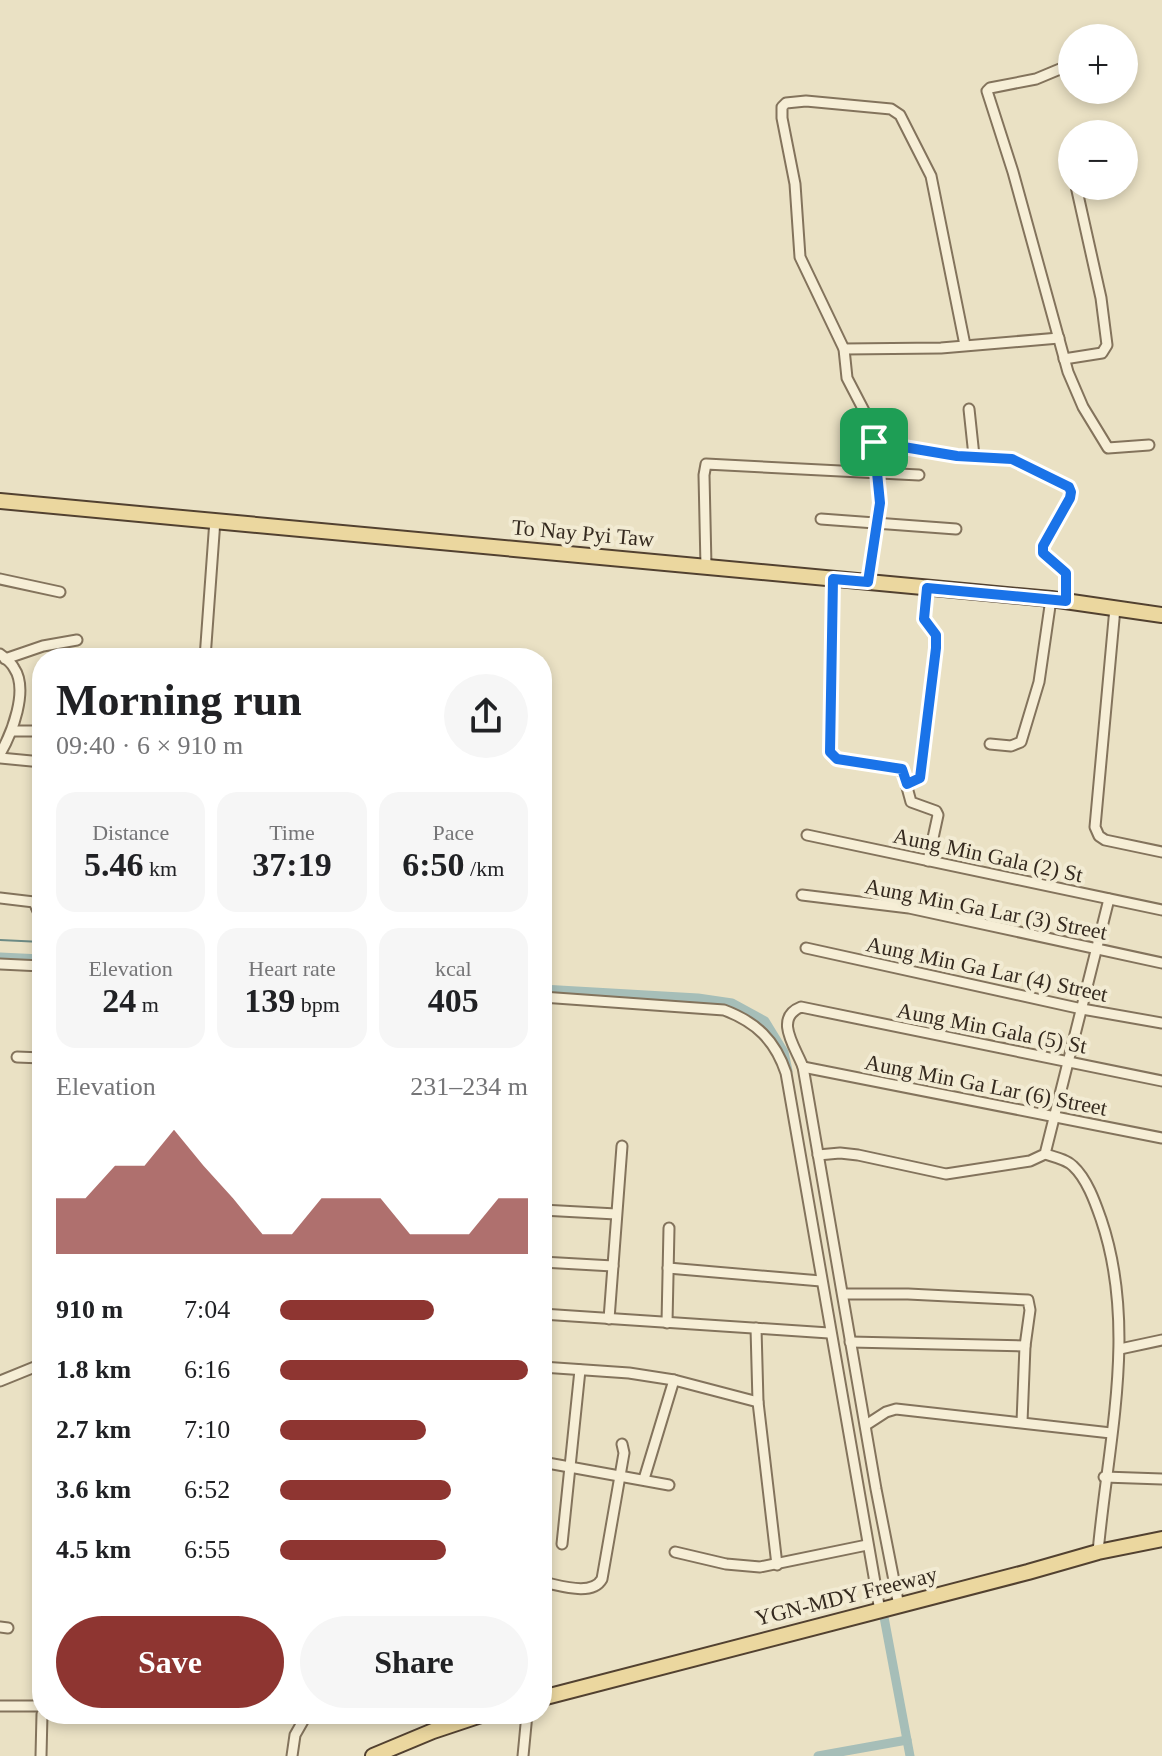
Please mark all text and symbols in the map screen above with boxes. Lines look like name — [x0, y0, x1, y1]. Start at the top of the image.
map controls — [1058, 24, 1138, 200]
button: + — [1058, 24, 1138, 104]
button: − — [1058, 120, 1138, 200]
pin — [840, 408, 908, 476]
icon: arrive — [852, 420, 896, 464]
street label: To Nay Pyi Taw — [511, 514, 655, 552]
button: share — [444, 674, 528, 758]
text: Morning run — [56, 676, 302, 725]
text: 09:40 · 6 × 910 m — [56, 731, 243, 760]
text: Distance — [92, 820, 169, 845]
text: Time — [269, 820, 315, 845]
text: Pace — [433, 820, 474, 845]
street label: Aung Min Gala (2) St — [891, 823, 1085, 887]
text: 5.46 — [84, 846, 144, 883]
text: 37:19 — [252, 846, 332, 883]
text: 6:50 — [402, 846, 465, 883]
text: km — [144, 856, 177, 881]
text: /km — [465, 856, 504, 881]
street label: Aung Min Ga Lar (3) Street — [863, 873, 1109, 945]
street label: Aung Min Ga Lar (4) Street — [864, 931, 1110, 1007]
text: Elevation — [89, 956, 173, 981]
text: Heart rate — [248, 956, 336, 981]
text: kcal — [435, 956, 472, 981]
text: 24 — [102, 982, 136, 1019]
text: 139 — [244, 982, 295, 1019]
text: 405 — [428, 982, 479, 1019]
text: m — [136, 992, 159, 1017]
text: bpm — [295, 992, 340, 1017]
street label: Aung Min Gala (5) St — [895, 997, 1089, 1059]
street label: Aung Min Ga Lar (6) Street — [863, 1049, 1109, 1121]
text: Elevation — [56, 1072, 156, 1101]
text: 231–234 m — [410, 1072, 528, 1101]
text: 910 m — [56, 1295, 123, 1324]
text: 7:04 — [184, 1295, 230, 1324]
text: 1.8 km — [56, 1355, 131, 1384]
text: 6:16 — [184, 1355, 230, 1384]
text: 2.7 km — [56, 1415, 131, 1444]
text: 7:10 — [184, 1415, 230, 1444]
text: 3.6 km — [56, 1475, 131, 1504]
text: 6:52 — [184, 1475, 230, 1504]
text: 4.5 km — [56, 1535, 131, 1564]
text: 6:55 — [184, 1535, 230, 1564]
street label: YGN-MDY Freeway — [752, 1561, 940, 1631]
button: Save — [56, 1616, 284, 1708]
button: Share — [300, 1616, 528, 1708]

